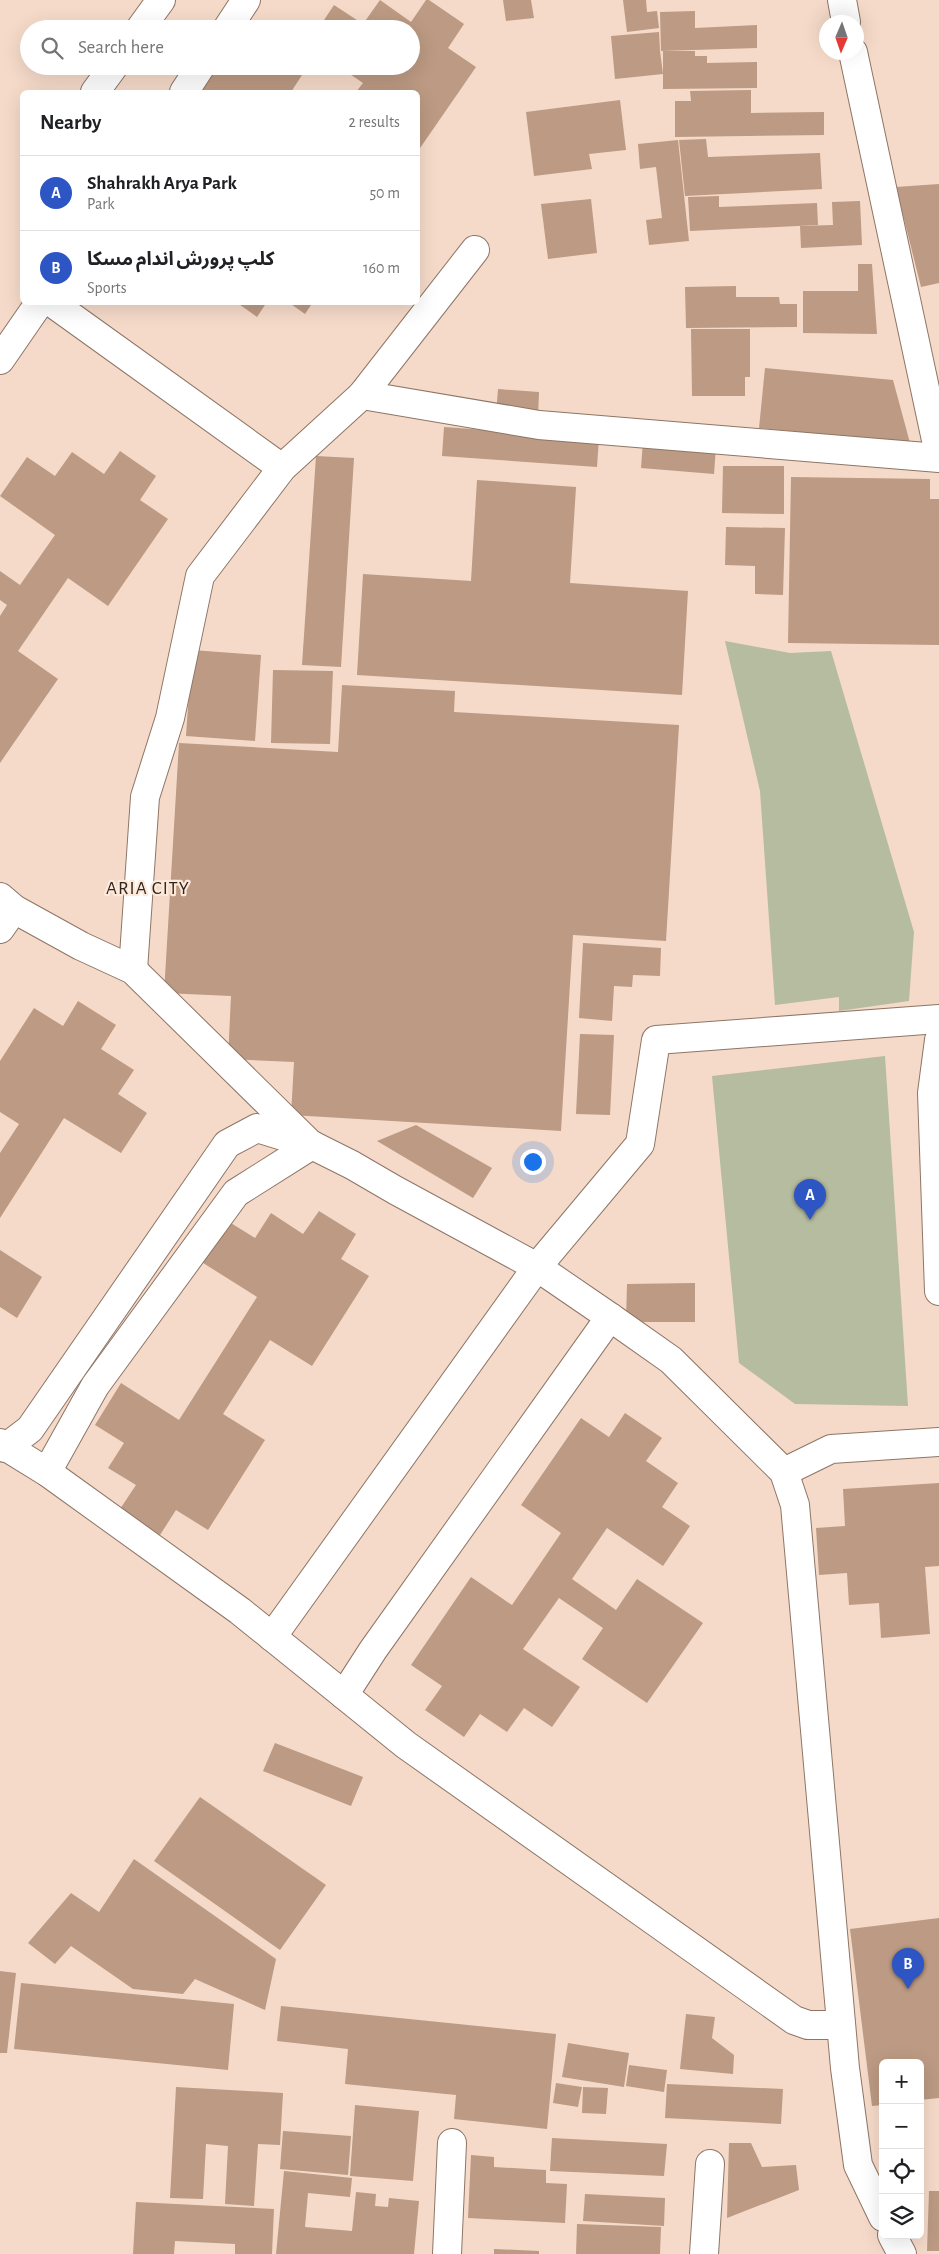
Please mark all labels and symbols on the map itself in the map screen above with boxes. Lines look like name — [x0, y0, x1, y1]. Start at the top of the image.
north arrow — [819, 15, 864, 60]
district label: ARIA CITY — [106, 879, 190, 898]
your location — [520, 1149, 546, 1175]
pin: A — [794, 1179, 826, 1220]
pin: B — [892, 1948, 924, 1989]

